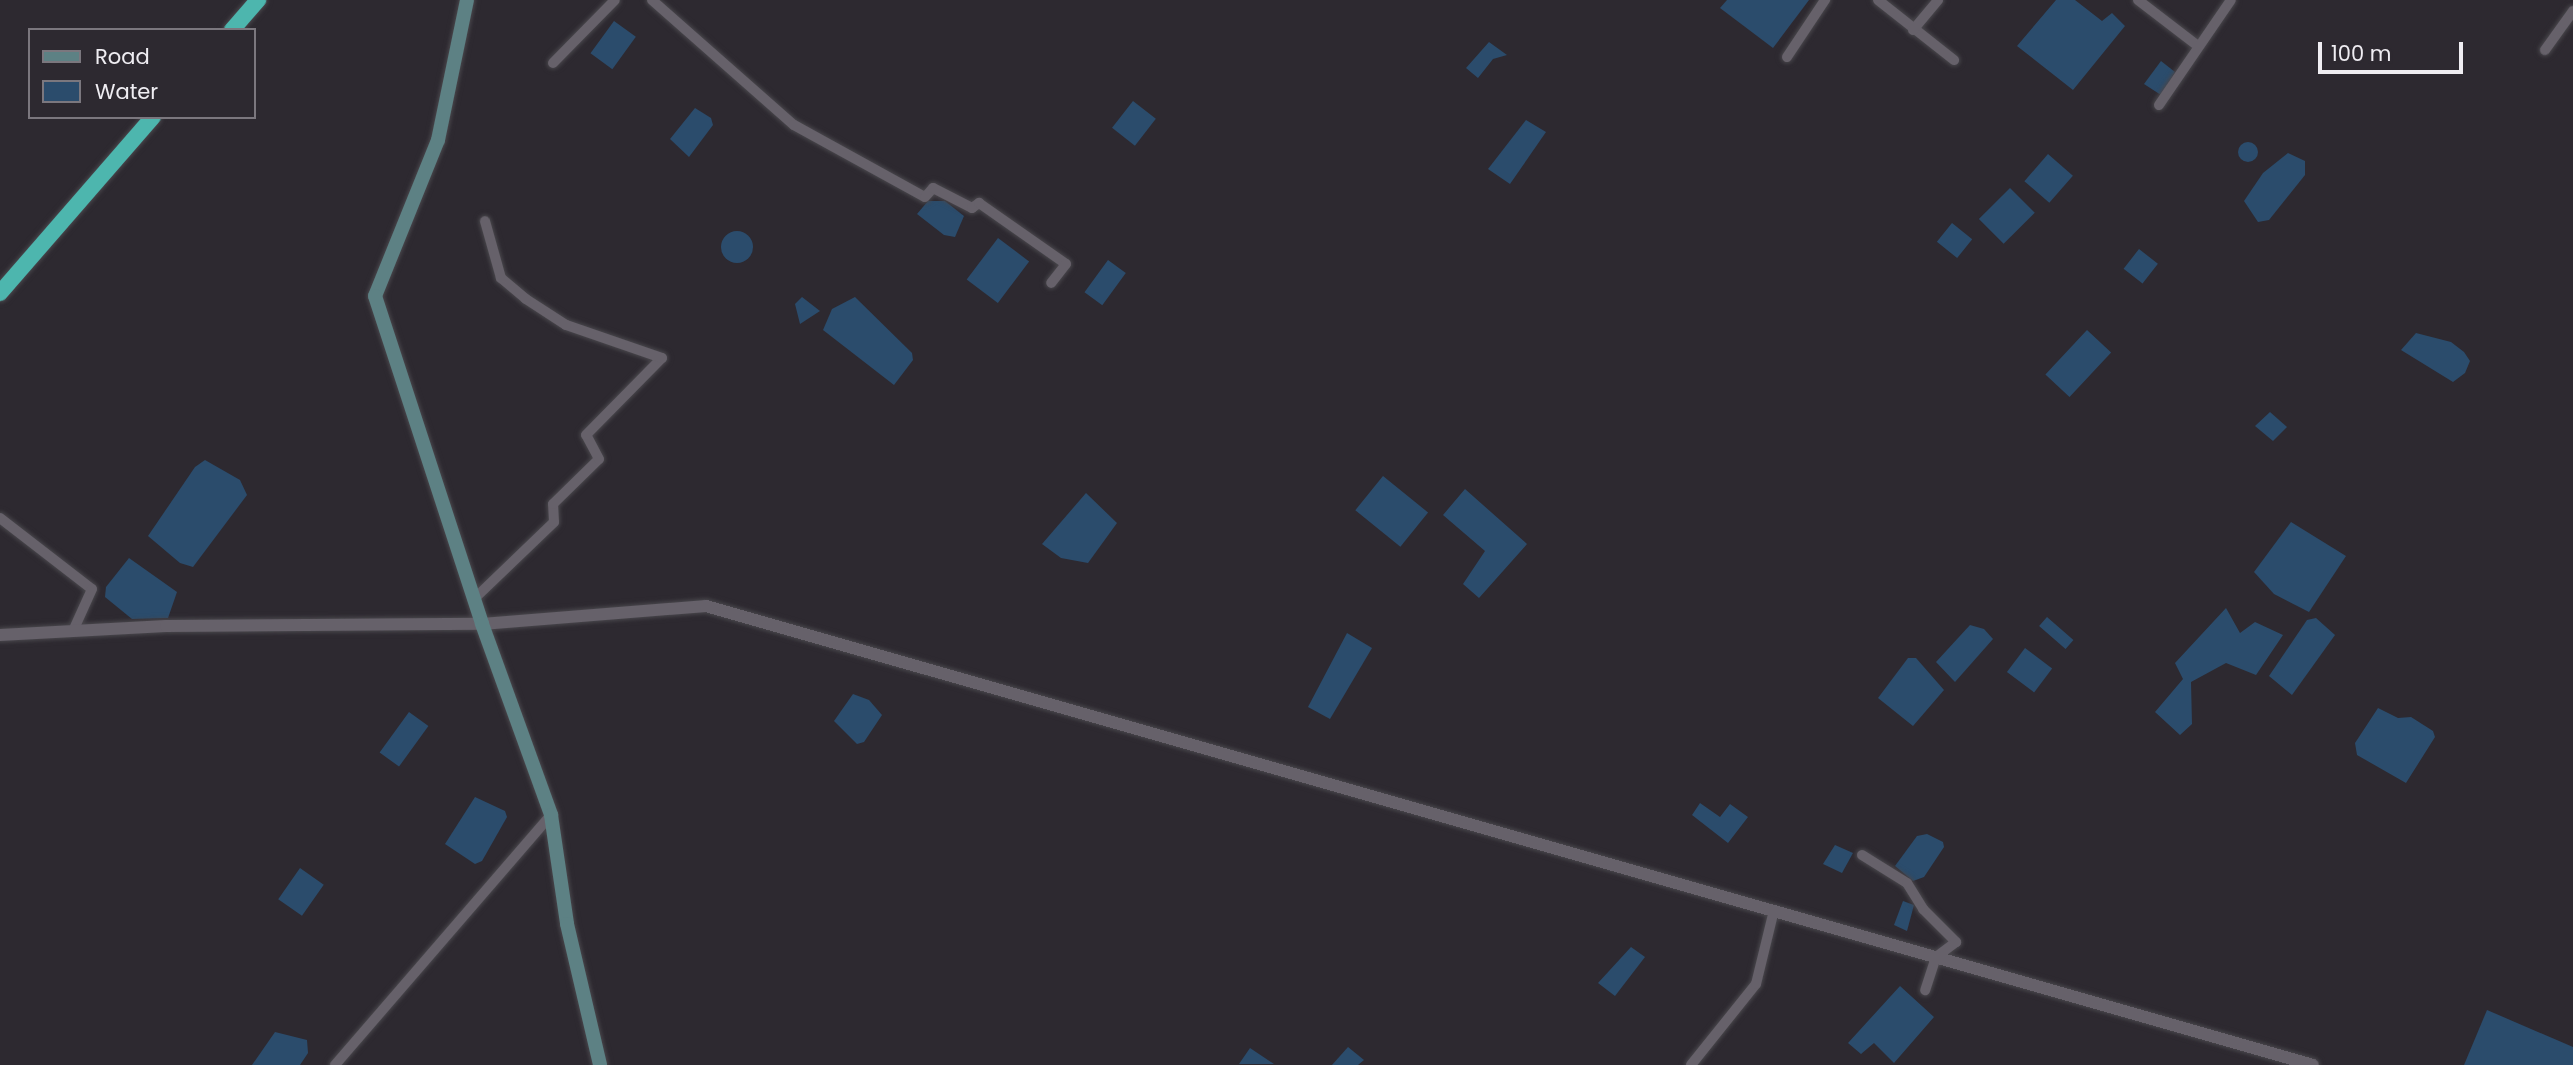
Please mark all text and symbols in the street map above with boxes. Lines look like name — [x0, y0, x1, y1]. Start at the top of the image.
legend — [28, 28, 256, 119]
scale bar — [2321, 28, 2466, 72]
text: 100 m — [2331, 39, 2391, 68]
text: Road — [95, 42, 150, 71]
text: Water — [95, 77, 158, 106]

